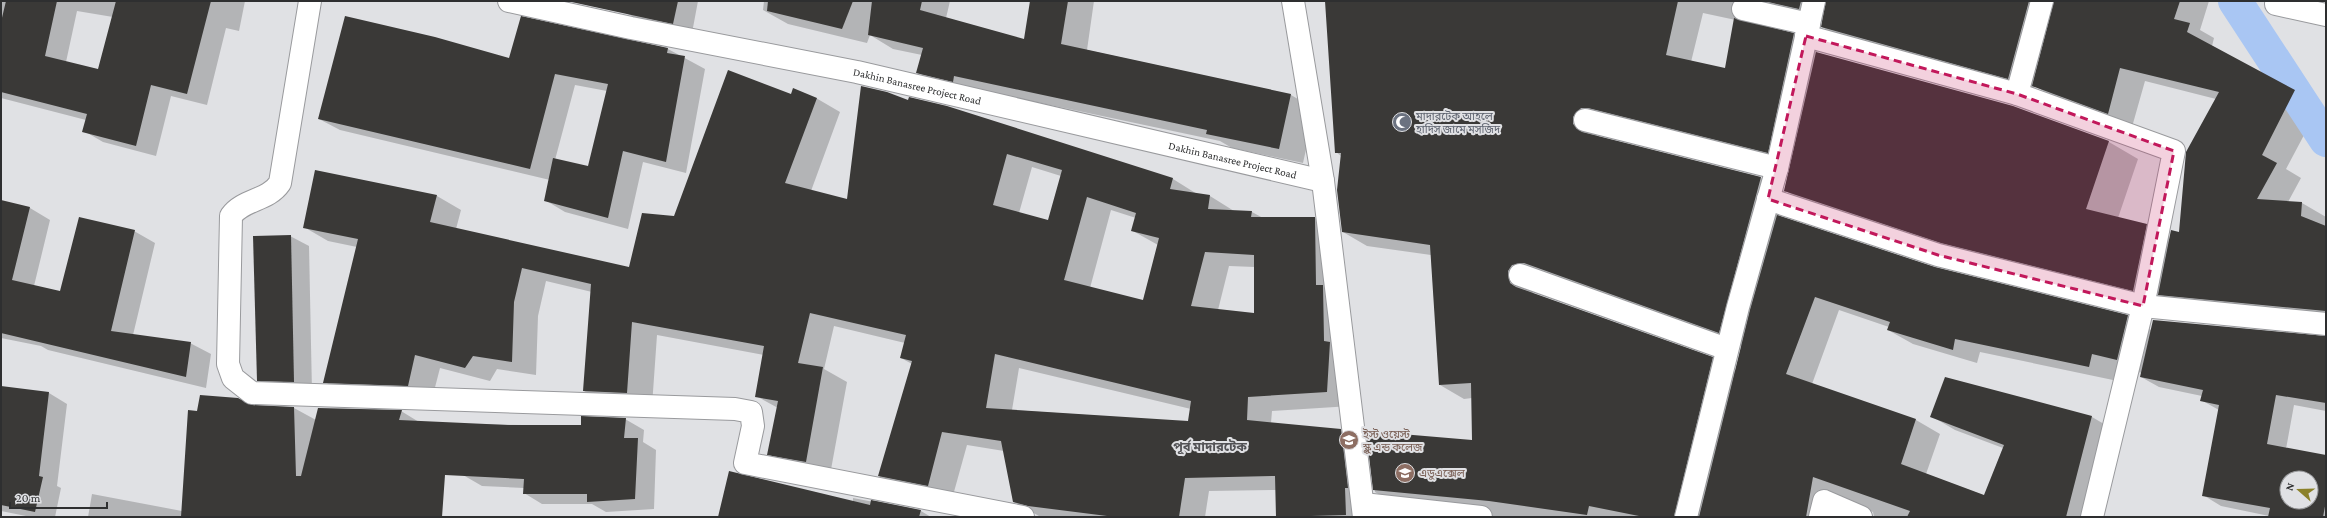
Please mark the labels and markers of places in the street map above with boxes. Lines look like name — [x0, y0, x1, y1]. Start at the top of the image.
place label: মাদারটেক আহলে হাদিস জামে মসজিদ — [1415, 110, 1501, 135]
mosque icon: মাদারটেক আহলে হাদিস জামে মসজিদ — [1391, 111, 1413, 133]
place label: ইস্ট ওয়েস্ট স্কুল এন্ড কলেজ — [1362, 428, 1423, 454]
school or university icon: ইস্ট ওয়েস্ট স্কুল এন্ড কলেজ — [1338, 429, 1360, 451]
school or university icon: এডুএক্সেল — [1394, 462, 1416, 484]
place label: এডুএক্সেল — [1419, 467, 1466, 480]

